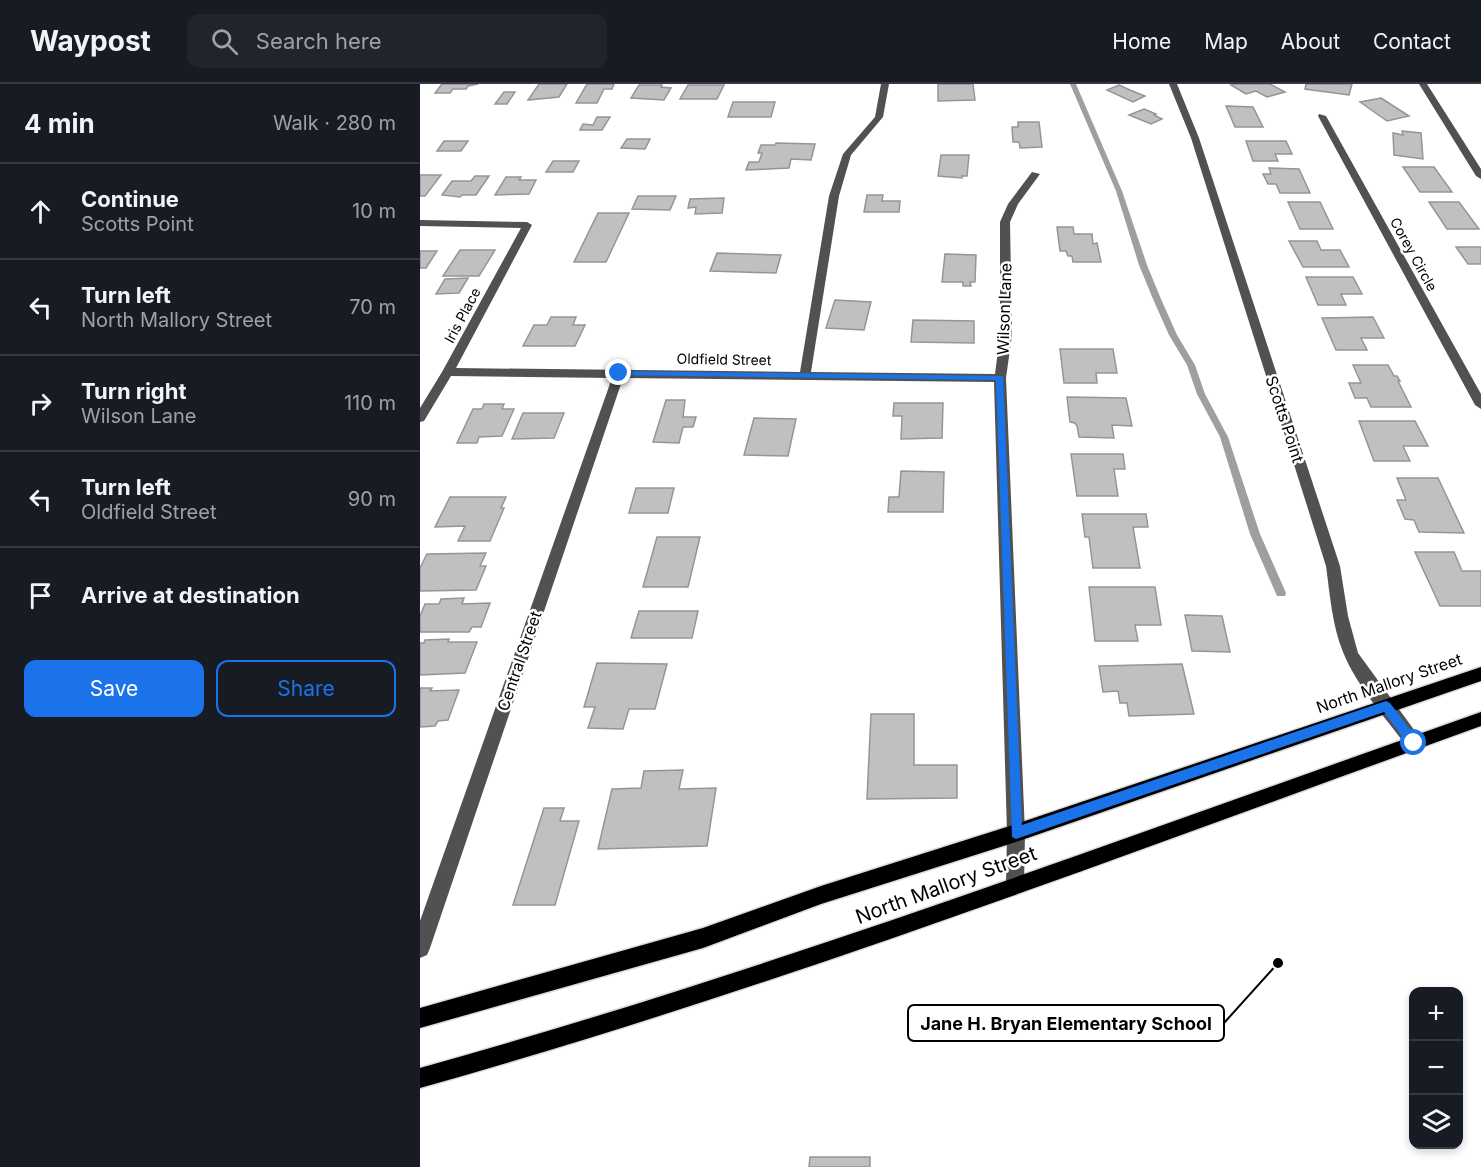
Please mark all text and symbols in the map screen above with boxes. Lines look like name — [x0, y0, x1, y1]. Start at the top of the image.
search box — [187, 14, 607, 68]
text: Waypost — [30, 24, 151, 58]
icon: search — [208, 25, 241, 58]
text: Search here — [256, 28, 382, 54]
text: Home — [1112, 29, 1171, 54]
text: Map — [1204, 29, 1248, 54]
text: About — [1281, 29, 1340, 54]
text: Contact — [1373, 29, 1451, 54]
text: 4 min — [24, 108, 95, 139]
text: Walk · 280 m — [273, 111, 396, 135]
text: Continue — [81, 186, 179, 212]
icon: ahead — [24, 195, 57, 228]
text: 10 m — [352, 199, 396, 223]
text: Scotts Point — [81, 212, 194, 236]
street label: Corey Circle — [1387, 214, 1441, 294]
street label: Wilson Lane — [992, 263, 1016, 355]
text: Turn left — [81, 282, 171, 308]
street label: Iris Place — [440, 284, 484, 346]
icon: left — [24, 291, 57, 324]
text: 70 m — [349, 295, 396, 319]
text: North Mallory Street — [81, 308, 272, 332]
street label: Oldfield Street — [676, 350, 772, 368]
route end — [605, 359, 631, 385]
street label: Scotts Point — [1262, 373, 1308, 465]
text: Turn right — [81, 378, 187, 404]
icon: right — [24, 387, 57, 420]
text: 110 m — [344, 391, 396, 415]
text: Wilson Lane — [81, 404, 196, 428]
text: Turn left — [81, 474, 171, 500]
icon: left — [24, 483, 57, 516]
text: 90 m — [348, 487, 396, 511]
text: Oldfield Street — [81, 500, 216, 524]
icon: arrive — [24, 579, 57, 612]
text: Arrive at destination — [81, 582, 300, 608]
street label: Central Street — [493, 608, 545, 714]
street label: North Mallory Street — [1314, 649, 1464, 717]
button: Save — [24, 660, 204, 717]
button: Share — [216, 660, 396, 717]
route start — [1400, 729, 1426, 755]
street label: North Mallory Street — [852, 841, 1040, 929]
map controls — [1409, 987, 1463, 1149]
button: + — [1409, 987, 1463, 1041]
callout: Jane H. Bryan Elementary School — [908, 1005, 1224, 1041]
text: Jane H. Bryan Elementary School — [920, 1013, 1212, 1034]
button: − — [1409, 1041, 1463, 1095]
button: layers — [1409, 1095, 1463, 1149]

